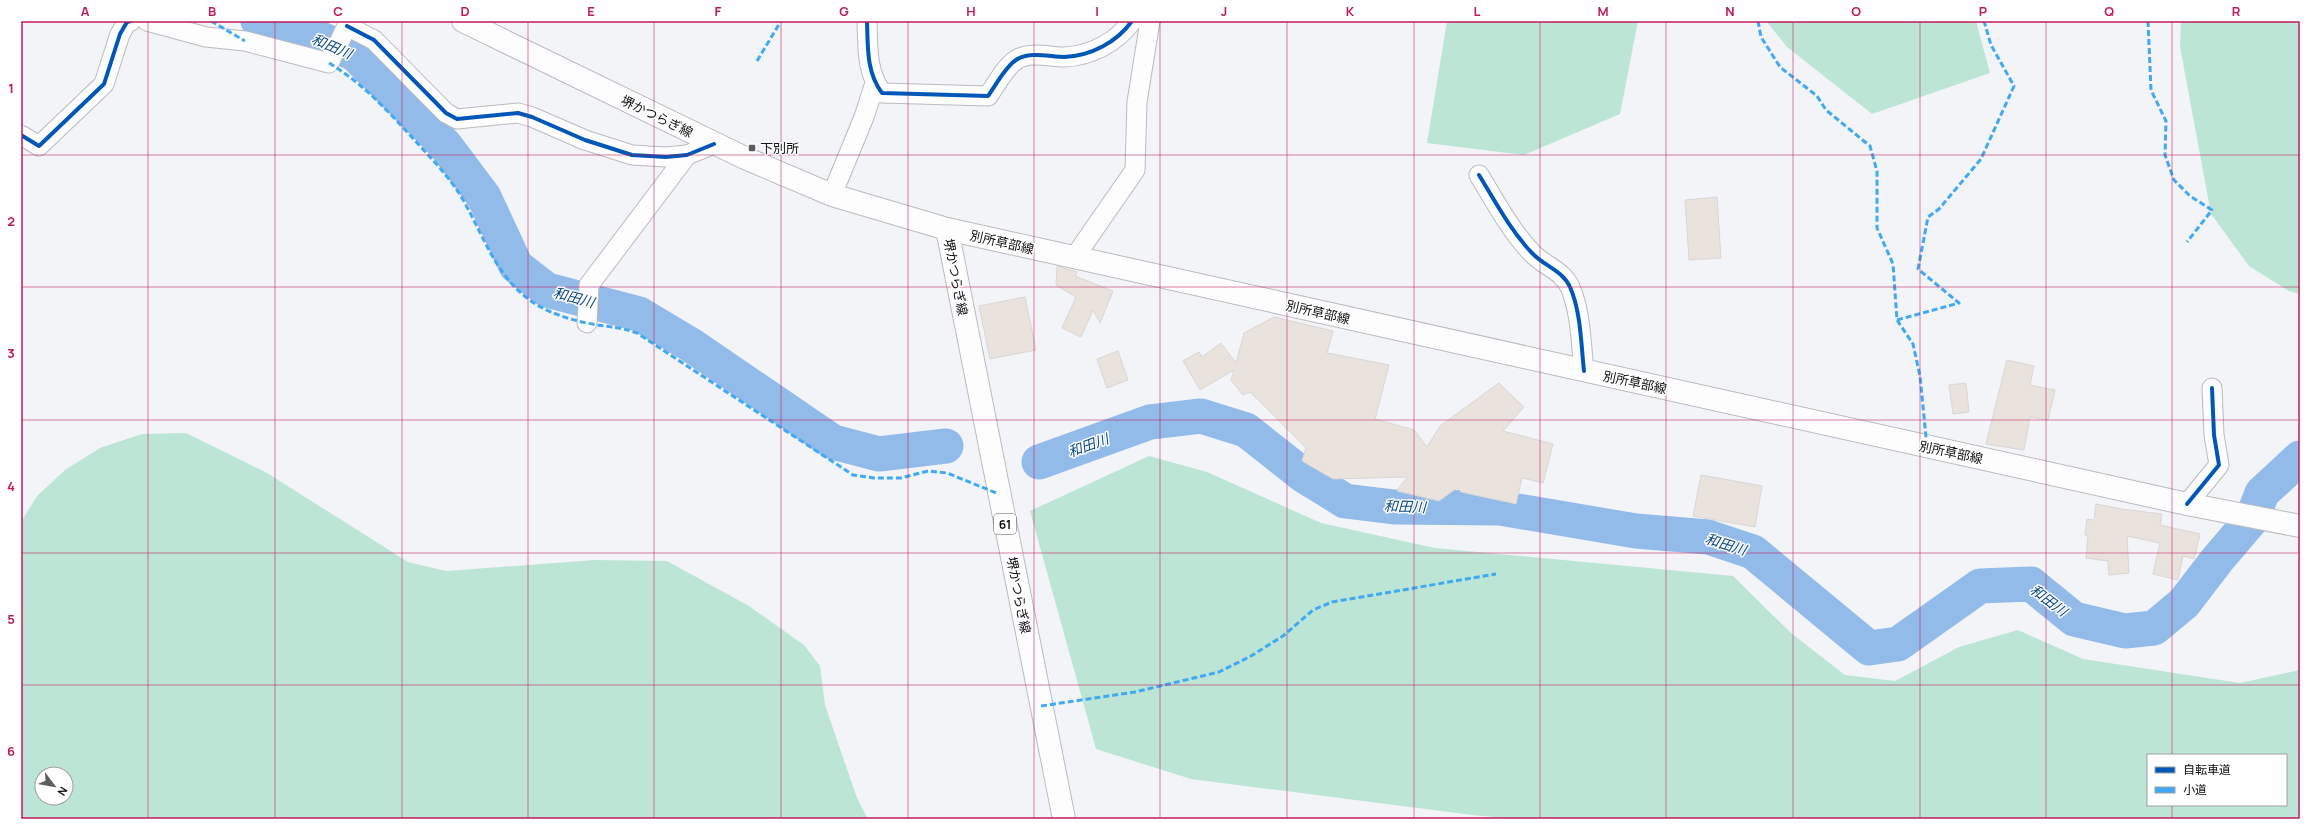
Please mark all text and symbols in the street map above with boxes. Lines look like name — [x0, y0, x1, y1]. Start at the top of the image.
text: A — [81, 2, 90, 20]
text: B — [208, 2, 216, 20]
text: C — [333, 2, 343, 20]
text: D — [460, 2, 470, 20]
text: E — [587, 2, 595, 20]
text: F — [715, 2, 722, 20]
text: G — [839, 2, 849, 20]
text: H — [966, 2, 976, 20]
text: I — [1095, 2, 1099, 20]
text: J — [1221, 2, 1227, 20]
text: K — [1346, 2, 1355, 20]
text: L — [1474, 2, 1481, 20]
text: M — [1597, 2, 1609, 20]
text: N — [1725, 2, 1735, 20]
text: O — [1851, 2, 1861, 20]
text: P — [1979, 2, 1987, 20]
text: Q — [2104, 2, 2114, 20]
text: R — [2232, 2, 2241, 20]
water label: 和田川 — [309, 29, 357, 64]
text: 1 — [8, 79, 14, 97]
street label: 堺かつらぎ線 — [618, 91, 696, 141]
place label: 下別所 — [760, 139, 799, 157]
marker: 下別所 — [747, 143, 757, 153]
text: 2 — [7, 212, 15, 230]
street label: 別所草部線 — [968, 226, 1036, 258]
street label: 堺かつらぎ線 — [940, 237, 972, 317]
water label: 和田川 — [551, 282, 599, 312]
street label: 別所草部線 — [1284, 296, 1352, 328]
text: 3 — [7, 344, 15, 362]
street label: 別所草部線 — [1601, 366, 1669, 398]
water label: 和田川 — [1065, 428, 1113, 461]
street label: 別所草部線 — [1917, 436, 1985, 468]
text: 4 — [7, 477, 15, 495]
water label: 和田川 — [1384, 496, 1428, 516]
road number: 61 — [994, 514, 1016, 534]
water label: 和田川 — [1703, 529, 1751, 560]
street label: 堺かつらぎ線 — [1003, 555, 1035, 635]
water label: 和田川 — [2027, 580, 2073, 621]
text: 5 — [7, 610, 15, 628]
text: 6 — [7, 742, 15, 760]
legend — [2147, 754, 2287, 806]
text: 自転車道 — [2183, 761, 2231, 778]
north arrow — [34, 766, 74, 806]
text: 小道 — [2183, 781, 2207, 798]
text: N — [54, 784, 71, 799]

